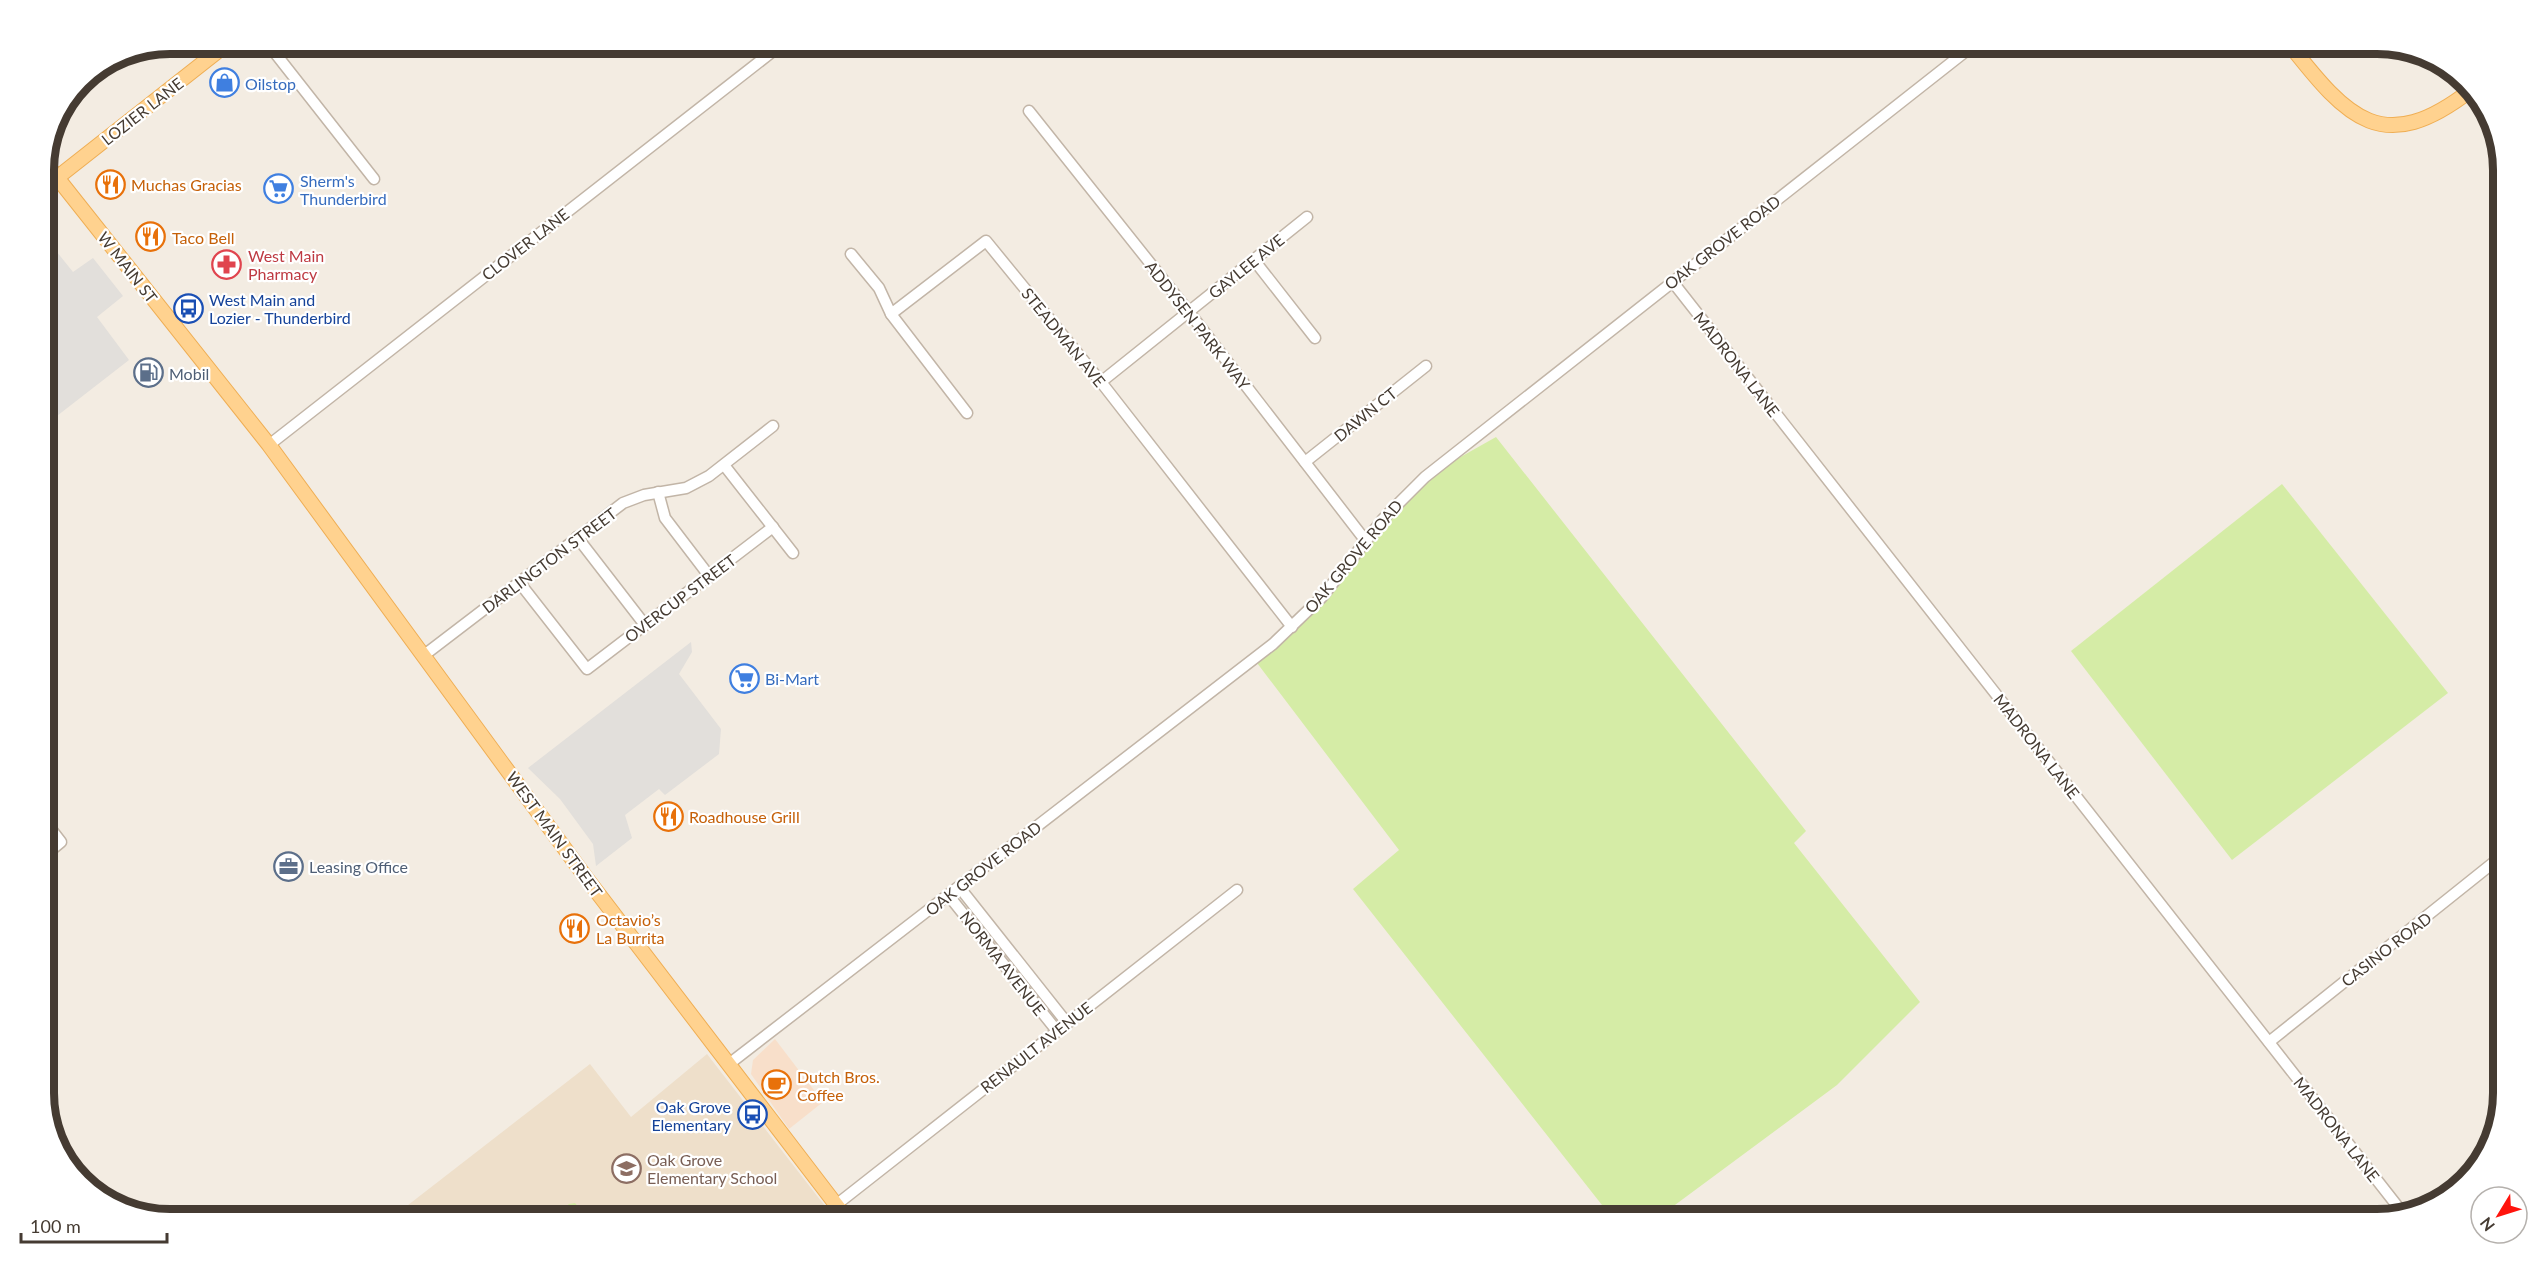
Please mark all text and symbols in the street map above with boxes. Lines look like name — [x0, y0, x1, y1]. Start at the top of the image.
shop icon: Oilstop — [208, 67, 240, 99]
street label: LOZIER LANE — [97, 73, 187, 149]
place label: Oilstop — [245, 74, 296, 93]
restaurant icon: Muchas Gracias — [94, 168, 126, 200]
place label: Sherm's Thunderbird — [300, 171, 387, 208]
supermarket icon: Sherm's Thunderbird — [263, 173, 295, 205]
place label: Muchas Gracias — [131, 175, 242, 194]
street label: OAK GROVE ROAD — [1660, 191, 1784, 293]
street label: CLOVER LANE — [478, 204, 572, 284]
restaurant icon: Taco Bell — [135, 221, 167, 253]
street label: W MAIN ST — [94, 228, 162, 307]
place label: Taco Bell — [172, 228, 234, 247]
street label: GAYLEE AVE — [1204, 230, 1288, 302]
place label: West Main Pharmacy — [248, 246, 324, 283]
pharmacy icon: West Main Pharmacy — [211, 248, 243, 280]
street label: ADDYSEN PARK WAY — [1142, 257, 1254, 393]
street label: STEADMAN AVE — [1018, 284, 1110, 390]
place label: West Main and Lozier - Thunderbird — [209, 290, 351, 327]
bus stop icon: West Main and Lozier - Thunderbird — [172, 292, 204, 324]
street label: MADRONA LANE — [1690, 308, 1784, 420]
fuel station icon: Mobil — [132, 357, 164, 389]
place label: Mobil — [169, 364, 209, 383]
street label: DAWN CT — [1330, 383, 1401, 445]
street label: OAK GROVE ROAD — [1300, 496, 1406, 616]
street label: DARLINGTON STREET — [478, 503, 620, 617]
street label: OVERCUP STREET — [621, 550, 740, 646]
supermarket icon: Bi-Mart — [728, 662, 760, 694]
place label: Bi-Mart — [765, 669, 819, 688]
street label: MADRONA LANE — [1990, 690, 2084, 802]
street label: WEST MAIN STREET — [503, 768, 607, 901]
restaurant icon: Roadhouse Grill — [652, 800, 684, 832]
place label: Roadhouse Grill — [689, 807, 800, 826]
street label: OAK GROVE ROAD — [921, 817, 1045, 919]
office icon: Leasing Office — [272, 850, 304, 882]
place label: Leasing Office — [309, 857, 408, 876]
street label: NORMA AVENUE — [956, 907, 1050, 1019]
street label: CASINO ROAD — [2337, 908, 2435, 990]
place label: Octavio’s La Burrita — [596, 910, 665, 947]
restaurant icon: Octavio’s La Burrita — [559, 912, 591, 944]
street label: RENAULT AVENUE — [976, 998, 1096, 1096]
place label: Dutch Bros. Coffee — [797, 1067, 880, 1104]
cafe icon: Dutch Bros. Coffee — [760, 1069, 792, 1101]
street label: MADRONA LANE — [2290, 1073, 2384, 1185]
place label: Oak Grove Elementary — [651, 1097, 732, 1134]
bus stop icon: Oak Grove Elementary — [736, 1099, 768, 1131]
place label: Oak Grove Elementary School — [647, 1150, 777, 1187]
school or university icon: Oak Grove Elementary School — [610, 1152, 642, 1184]
north arrow — [2469, 1185, 2529, 1245]
scale bar — [21, 1206, 166, 1244]
text: N — [2476, 1214, 2498, 1235]
text: 100 m — [30, 1215, 81, 1237]

